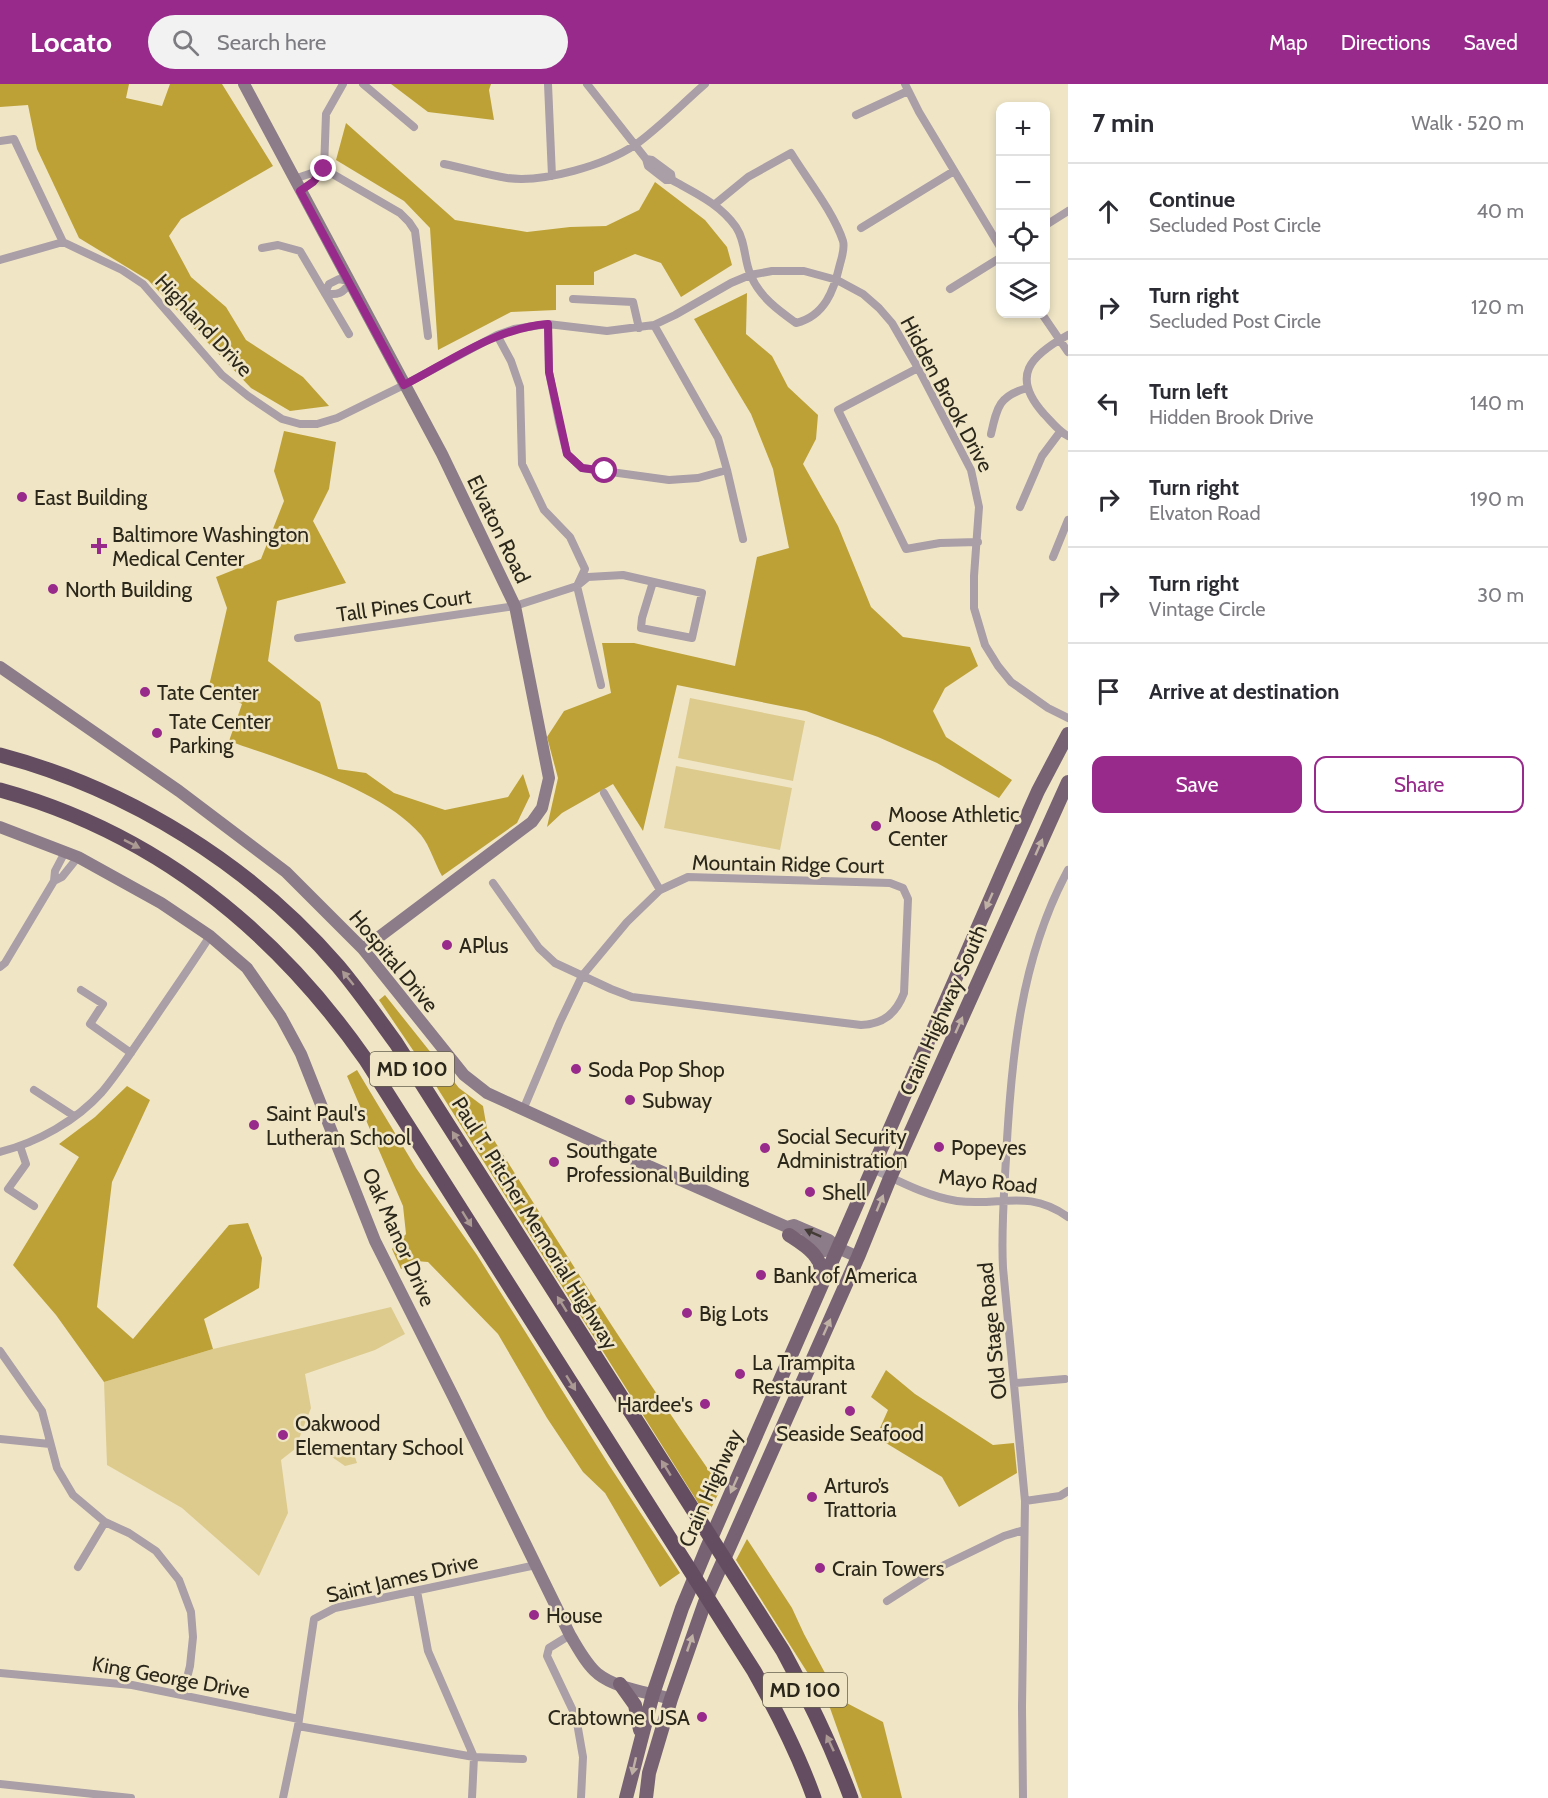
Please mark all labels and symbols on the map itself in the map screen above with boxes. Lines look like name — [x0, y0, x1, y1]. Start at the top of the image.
route end — [310, 155, 336, 181]
street label: Highland Drive — [150, 269, 258, 382]
street label: Hidden Brook Drive — [895, 312, 999, 476]
route start — [591, 457, 617, 483]
street label: Elvaton Road — [462, 471, 536, 587]
place label: East Building — [34, 485, 148, 510]
marker: East Building — [15, 490, 29, 504]
place label: Baltimore Washington Medical Center — [112, 522, 309, 571]
marker: Baltimore Washington Medical Center — [90, 537, 108, 555]
place label: North Building — [65, 577, 192, 602]
marker: North Building — [46, 582, 60, 596]
street label: Tall Pines Court — [335, 583, 473, 627]
place label: Tate Center — [157, 680, 259, 705]
marker: Tate Center — [138, 685, 152, 699]
place label: Tate Center Parking — [169, 709, 271, 758]
marker: Tate Center Parking — [150, 726, 164, 740]
place label: Moose Athletic Center — [888, 802, 1020, 851]
marker: Moose Athletic Center — [869, 819, 883, 833]
one-way arrow — [1034, 837, 1044, 855]
one-way arrow — [123, 839, 140, 849]
street label: Mountain Ridge Court — [692, 850, 884, 878]
one-way arrow — [985, 892, 994, 909]
street label: Hospital Drive — [344, 905, 444, 1017]
street label: Crain Highway South — [894, 921, 992, 1099]
place label: APlus — [459, 933, 509, 958]
marker: APlus — [440, 938, 454, 952]
one-way arrow — [341, 970, 354, 986]
one-way arrow — [954, 1015, 964, 1033]
road number: MD 100 — [370, 1052, 454, 1086]
place label: Soda Pop Shop — [588, 1057, 725, 1082]
marker: Soda Pop Shop — [569, 1062, 583, 1076]
place label: Subway — [642, 1088, 712, 1113]
street label: Paul T. Pitcher Memorial Highway — [447, 1092, 623, 1354]
marker: Subway — [623, 1093, 637, 1107]
place label: Saint Paul's Lutheran School — [266, 1101, 411, 1150]
marker: Saint Paul's Lutheran School — [247, 1118, 261, 1132]
place label: Social Security Administration — [777, 1124, 907, 1173]
one-way arrow — [452, 1131, 463, 1147]
place label: Popeyes — [951, 1135, 1027, 1160]
place label: Southgate Professional Building — [566, 1138, 750, 1187]
marker: Popeyes — [932, 1140, 946, 1154]
marker: Social Security Administration — [758, 1141, 772, 1155]
marker: Southgate Professional Building — [547, 1155, 561, 1169]
street label: Mayo Road — [938, 1163, 1038, 1199]
street label: Oak Manor Drive — [357, 1164, 441, 1310]
place label: Shell — [822, 1180, 866, 1205]
marker: Shell — [803, 1185, 817, 1199]
one-way arrow — [876, 1194, 885, 1212]
one-way arrow — [461, 1211, 472, 1227]
one-way arrow — [805, 1229, 822, 1238]
street label: Old Stage Road — [972, 1261, 1012, 1401]
place label: Bank of America — [773, 1263, 917, 1288]
marker: Bank of America — [754, 1268, 768, 1282]
one-way arrow — [556, 1296, 567, 1312]
place label: Big Lots — [699, 1301, 769, 1326]
marker: Big Lots — [680, 1306, 694, 1320]
one-way arrow — [822, 1319, 831, 1336]
place label: La Trampita Restaurant — [752, 1350, 855, 1399]
marker: La Trampita Restaurant — [733, 1367, 747, 1381]
one-way arrow — [566, 1375, 577, 1392]
place label: Hardee's — [617, 1392, 693, 1417]
marker: Hardee's — [698, 1397, 712, 1411]
marker: Seaside Seafood — [843, 1404, 857, 1418]
place label: Oakwood Elementary School — [295, 1411, 463, 1460]
place label: Seaside Seafood — [776, 1421, 924, 1446]
street label: Crain Highway — [673, 1425, 747, 1551]
marker: Oakwood Elementary School — [276, 1428, 290, 1442]
one-way arrow — [661, 1460, 672, 1476]
place label: Arturo’s Trattoria — [824, 1473, 897, 1522]
one-way arrow — [729, 1477, 739, 1495]
marker: Arturo’s Trattoria — [805, 1490, 819, 1504]
street label: Saint James Drive — [324, 1548, 481, 1608]
place label: Crain Towers — [832, 1556, 945, 1581]
marker: Crain Towers — [813, 1561, 827, 1575]
place label: House — [546, 1603, 603, 1628]
marker: House — [527, 1608, 541, 1622]
one-way arrow — [686, 1634, 696, 1652]
street label: King George Drive — [90, 1651, 252, 1703]
road number: MD 100 — [763, 1673, 847, 1707]
place label: Crabtowne USA — [548, 1705, 690, 1730]
marker: Crabtowne USA — [695, 1710, 709, 1724]
one-way arrow — [825, 1735, 834, 1752]
one-way arrow — [628, 1757, 638, 1775]

